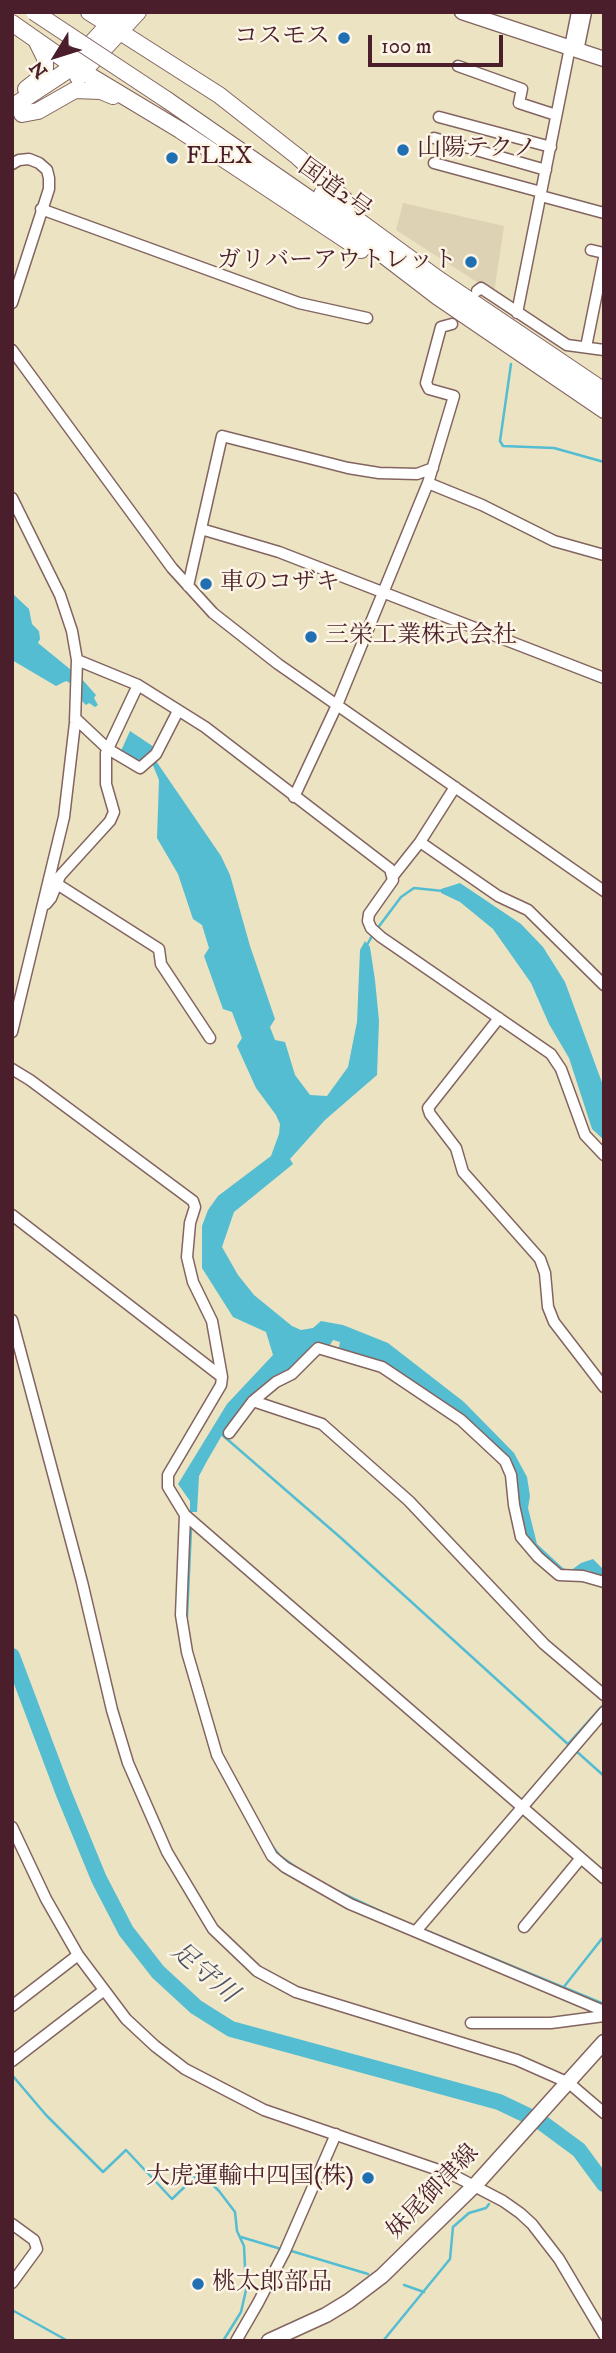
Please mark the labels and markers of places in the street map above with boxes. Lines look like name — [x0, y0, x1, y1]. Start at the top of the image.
place label: コスモス — [234, 24, 330, 52]
marker: コスモス — [336, 30, 352, 46]
place label: 山陽テクノ — [417, 136, 537, 164]
marker: 山陽テクノ — [395, 142, 411, 158]
place label: FLEX — [186, 144, 252, 172]
marker: FLEX — [164, 150, 180, 166]
place label: ガリバーアウトレット — [217, 248, 457, 276]
marker: ガリバーアウトレット — [463, 254, 479, 270]
place label: 車のコザキ — [220, 570, 340, 598]
marker: 車のコザキ — [198, 576, 214, 592]
place label: 三栄工業株式会社 — [325, 623, 517, 651]
marker: 三栄工業株式会社 — [303, 629, 319, 645]
place label: 大虎運輸中四国(株) — [146, 2164, 354, 2192]
marker: 大虎運輸中四国(株) — [360, 2170, 376, 2186]
place label: 桃太郎部品 — [212, 2270, 332, 2298]
marker: 桃太郎部品 — [190, 2276, 206, 2292]

